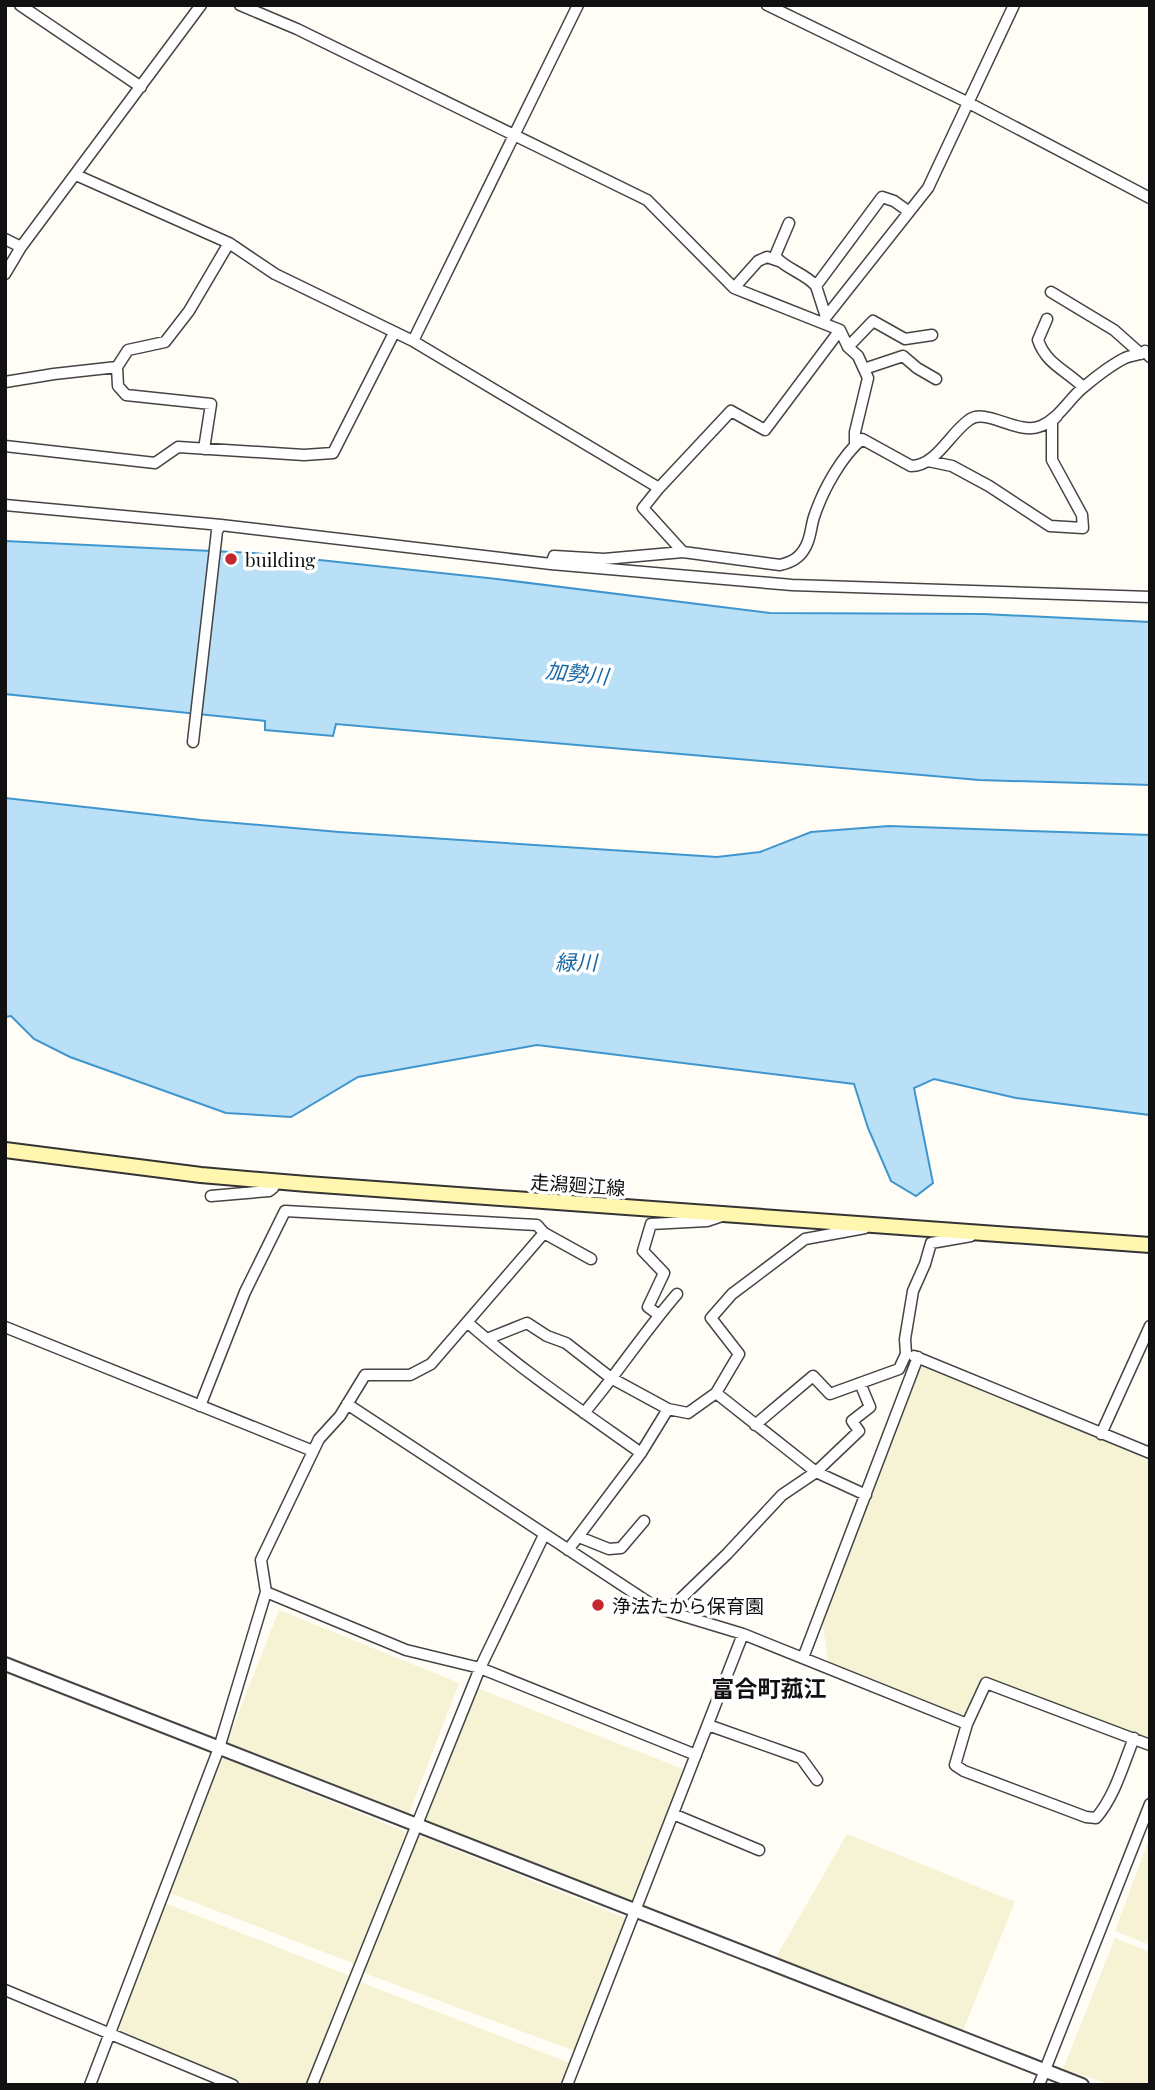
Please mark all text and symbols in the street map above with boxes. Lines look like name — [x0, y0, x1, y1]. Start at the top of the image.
place label: building — [245, 546, 315, 572]
marker: building — [223, 551, 239, 567]
water label: 加勢川 — [544, 655, 612, 689]
water label: 緑川 — [555, 947, 599, 975]
street label: 走潟廻江線 — [530, 1168, 626, 1200]
place label: 浄法たから保育園 — [612, 1592, 764, 1618]
marker: 浄法たから保育園 — [590, 1597, 606, 1613]
district label: 富合町菰江 — [712, 1672, 827, 1703]

